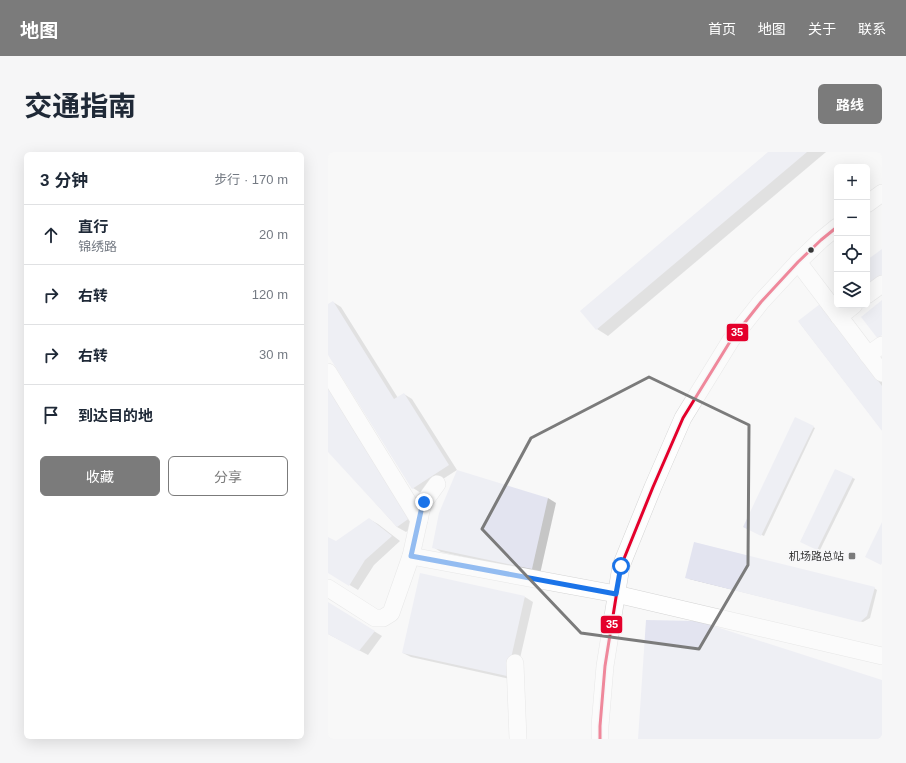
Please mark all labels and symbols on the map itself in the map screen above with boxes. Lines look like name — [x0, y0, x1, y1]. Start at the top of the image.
unlabelled marker — [806, 245, 816, 255]
line badge: 35 — [726, 323, 749, 342]
text: 35 — [731, 326, 743, 338]
route end — [415, 493, 433, 511]
place label: 机场路总站 — [789, 550, 844, 562]
marker: 机场路总站 — [847, 551, 857, 561]
route start — [612, 557, 630, 575]
line badge: 35 — [600, 615, 623, 634]
text: 35 — [606, 618, 618, 630]

